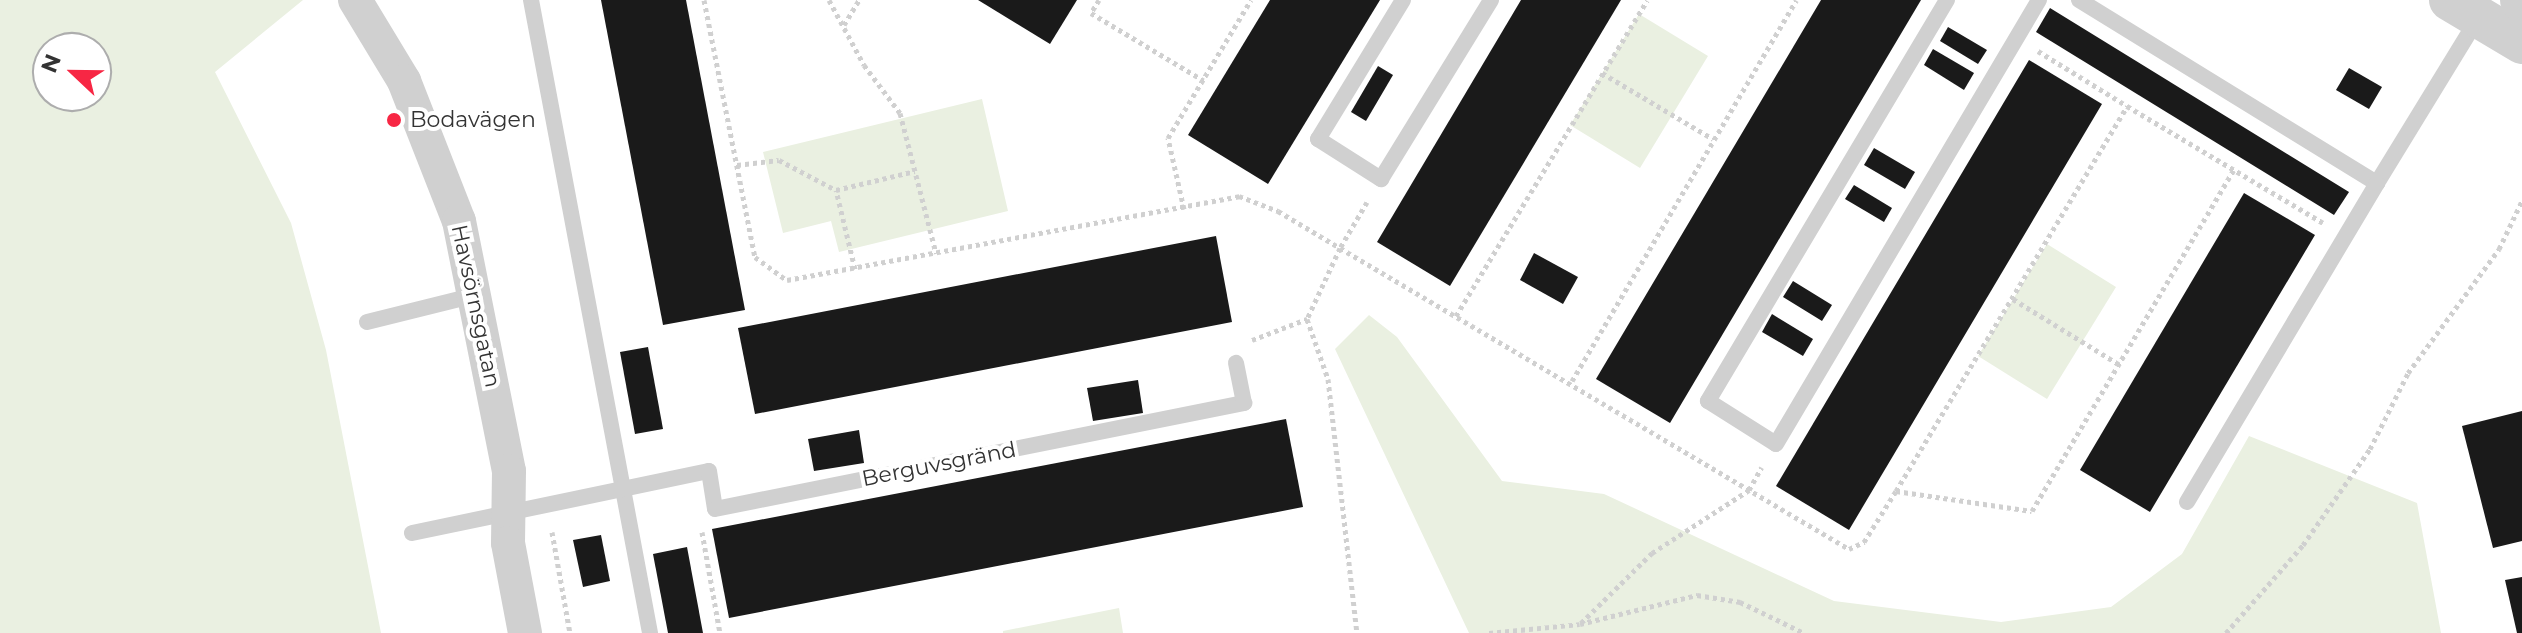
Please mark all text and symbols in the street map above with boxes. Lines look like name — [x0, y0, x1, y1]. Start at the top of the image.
north arrow — [32, 32, 112, 112]
text: N — [35, 50, 67, 77]
place label: Bodavägen — [410, 107, 536, 133]
marker: Bodavägen — [385, 111, 403, 129]
street label: Havsörnsgatan — [446, 222, 506, 390]
street label: Berguvsgränd — [860, 436, 1018, 492]

